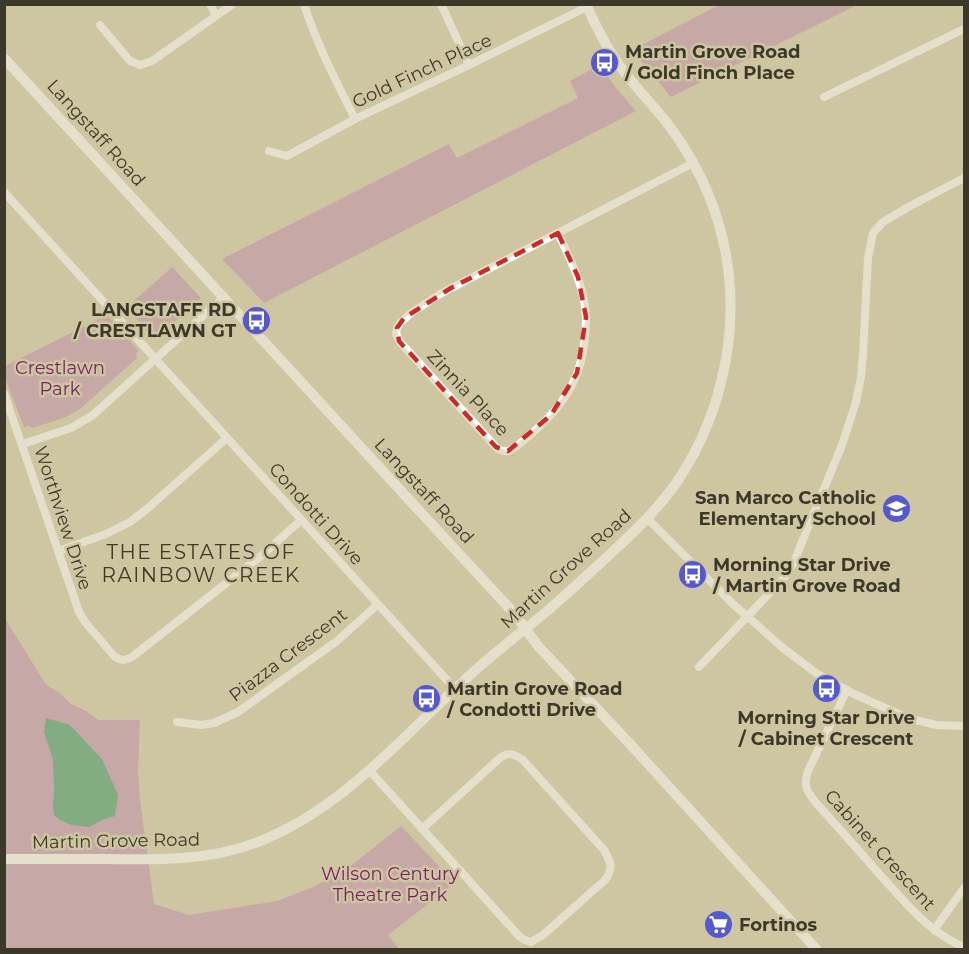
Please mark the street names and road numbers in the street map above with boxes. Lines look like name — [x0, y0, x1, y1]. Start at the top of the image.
street label: Gold Finch Place — [349, 29, 495, 113]
street label: Langstaff Road — [42, 75, 150, 191]
street label: Zinnia Place — [422, 345, 514, 441]
street label: Langstaff Road — [370, 434, 478, 548]
street label: Worthview Drive — [29, 443, 97, 593]
street label: Condotti Drive — [264, 458, 368, 570]
street label: Martin Grove Road — [496, 504, 636, 634]
street label: Piazza Crescent — [225, 604, 351, 706]
street label: Cabinet Crescent — [820, 785, 940, 915]
street label: Martin Grove Road — [32, 829, 200, 853]

